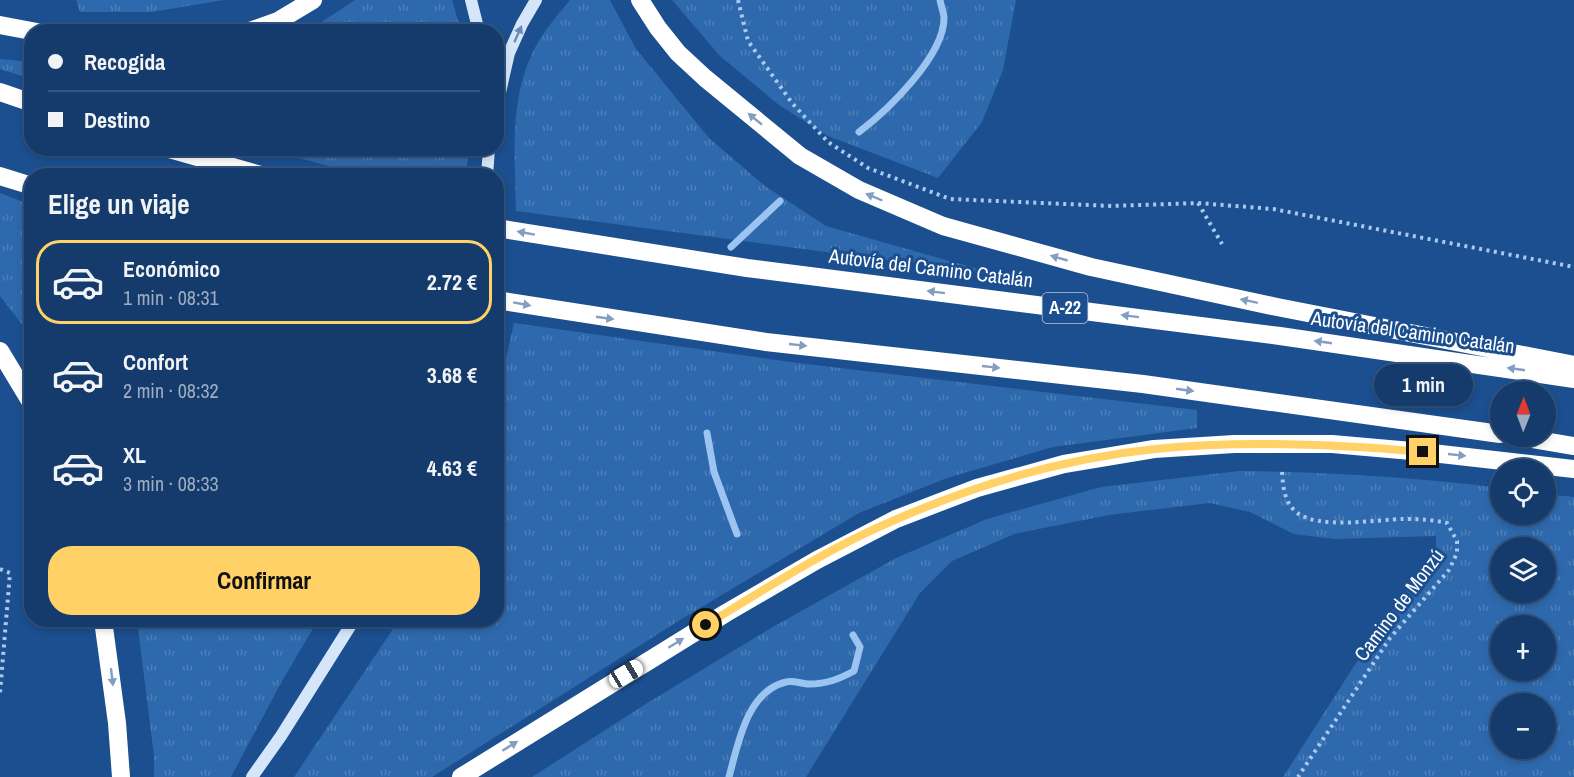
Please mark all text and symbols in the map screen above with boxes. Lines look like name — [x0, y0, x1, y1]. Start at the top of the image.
one-way arrow — [514, 25, 523, 43]
text: Recogida — [84, 47, 165, 77]
text: Destino — [84, 105, 150, 135]
one-way arrow — [747, 113, 763, 126]
text: Elige un viaje — [48, 186, 190, 222]
one-way arrow — [865, 191, 883, 201]
one-way arrow — [517, 228, 536, 237]
street label: Autovía del Camino Catalán — [827, 241, 1035, 293]
one-way arrow — [1050, 252, 1068, 262]
text: Económico — [123, 254, 220, 284]
icon: car — [51, 255, 105, 309]
text: 2.72 € — [427, 267, 477, 297]
text: 1 min · 08:31 — [123, 284, 219, 311]
one-way arrow — [927, 287, 946, 296]
road number: A-22 — [1042, 293, 1088, 323]
one-way arrow — [1239, 296, 1258, 305]
one-way arrow — [512, 300, 531, 309]
street label: Autovía del Camino Catalán — [1309, 304, 1517, 359]
one-way arrow — [1120, 311, 1139, 321]
one-way arrow — [595, 313, 614, 322]
one-way arrow — [1314, 337, 1333, 346]
one-way arrow — [788, 340, 807, 350]
text: Confort — [123, 347, 188, 377]
icon: car — [51, 348, 105, 402]
text: 3.68 € — [427, 360, 477, 390]
one-way arrow — [982, 362, 1001, 372]
callout: 1 min — [1374, 365, 1472, 407]
one-way arrow — [1507, 365, 1526, 374]
text: 1 min — [1402, 371, 1445, 398]
text: 2 min · 08:32 — [123, 377, 219, 404]
north arrow — [1490, 381, 1556, 447]
map controls — [1490, 381, 1556, 759]
one-way arrow — [1176, 386, 1195, 395]
route end — [1409, 438, 1436, 465]
text: XL — [123, 440, 146, 470]
icon: car — [51, 441, 105, 495]
one-way arrow — [1448, 451, 1467, 460]
text: 4.63 € — [427, 453, 477, 483]
button: locate — [1490, 459, 1556, 525]
text: 3 min · 08:33 — [123, 470, 219, 497]
button: layers — [1490, 537, 1556, 603]
street label: Camino de Monzú — [1347, 543, 1450, 666]
button: Confirmar — [48, 546, 480, 615]
route start — [692, 611, 719, 638]
button: + — [1490, 615, 1556, 681]
one-way arrow — [668, 638, 684, 649]
car — [606, 657, 646, 691]
one-way arrow — [107, 668, 117, 687]
button: − — [1490, 693, 1556, 759]
one-way arrow — [502, 740, 518, 751]

